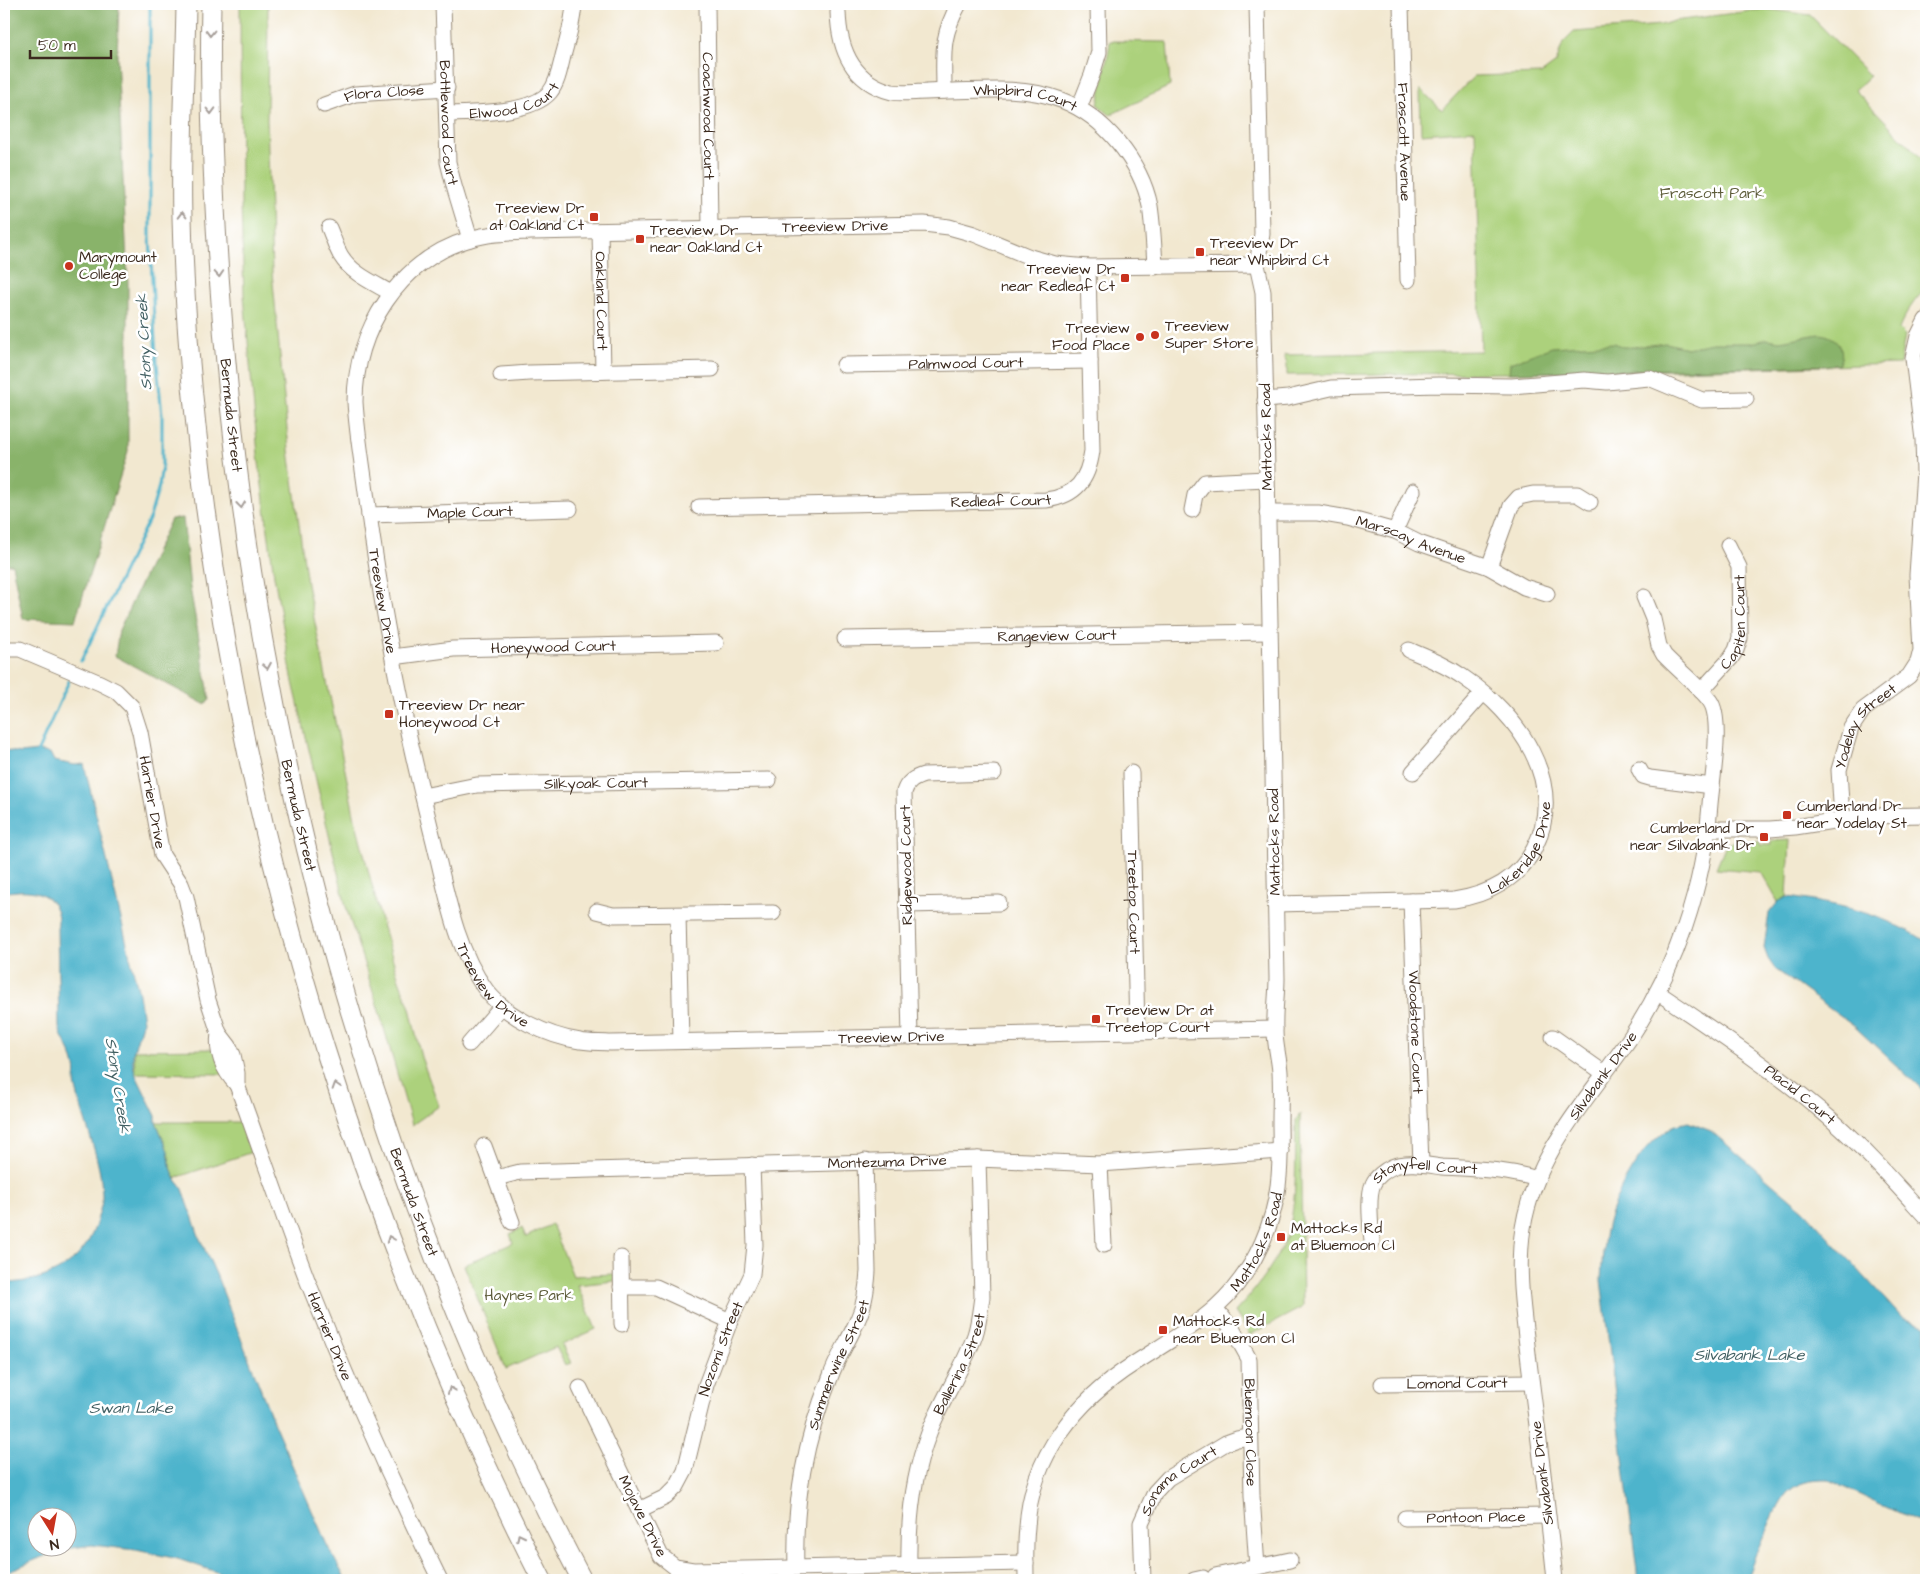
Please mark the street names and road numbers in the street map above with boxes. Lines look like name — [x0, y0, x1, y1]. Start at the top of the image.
street label: Coachwood Court — [697, 52, 719, 180]
street label: Bottlewood Court — [434, 60, 463, 188]
street label: Elwood Court — [469, 79, 565, 124]
street label: Flora Close — [341, 80, 425, 108]
street label: Whipbird Court — [973, 80, 1081, 117]
street label: Frascott Avenue — [1392, 82, 1416, 202]
street label: Treeview Drive — [782, 215, 888, 238]
street label: Oakland Court — [589, 251, 613, 351]
street label: Palmwood Court — [908, 352, 1024, 375]
street label: Bermuda Street — [215, 358, 248, 473]
street label: Mattocks Road — [1255, 383, 1278, 491]
street label: Redleaf Court — [950, 489, 1053, 513]
street label: Maple Court — [427, 501, 513, 524]
street label: Marscay Avenue — [1353, 511, 1469, 569]
street label: Treeview Drive — [363, 547, 402, 655]
street label: Capiten Court — [1715, 575, 1751, 675]
street label: Rangeview Court — [997, 625, 1117, 648]
street label: Honeywood Court — [491, 635, 616, 659]
street label: Yodelay Street — [1830, 679, 1901, 772]
street label: Harrier Drive — [133, 754, 171, 850]
street label: Bermuda Street — [275, 758, 322, 874]
street label: Silkyoak Court — [544, 772, 648, 795]
street label: Mattocks Road — [1263, 788, 1286, 896]
street label: Lakeridge Drive — [1484, 801, 1556, 900]
street label: Ridgewood Court — [895, 805, 919, 925]
street label: Treetop Court — [1122, 850, 1145, 954]
street label: Treeview Drive — [451, 940, 533, 1033]
street label: Woodstone Court — [1403, 970, 1428, 1094]
street label: Treeview Drive — [838, 1026, 945, 1049]
street label: Silvabank Drive — [1564, 1028, 1642, 1124]
street label: Placid Court — [1760, 1060, 1840, 1130]
street label: Bermuda Street — [384, 1145, 443, 1260]
street label: Montezuma Drive — [827, 1150, 947, 1174]
street label: Stonyfell Court — [1367, 1154, 1478, 1188]
street label: Mattocks Road — [1225, 1191, 1288, 1296]
street label: Harrier Drive — [302, 1289, 357, 1384]
street label: Nozomi Street — [694, 1298, 749, 1398]
street label: Summerwine Street — [803, 1298, 875, 1432]
street label: Ballerina Street — [928, 1312, 991, 1418]
street label: Lomond Court — [1406, 1372, 1508, 1395]
street label: Bluemoon Close — [1238, 1378, 1262, 1487]
street label: Silvabank Drive — [1526, 1420, 1559, 1526]
street label: Sonama Court — [1136, 1441, 1221, 1519]
street label: Mojave Drive — [613, 1472, 672, 1561]
street label: Pontoon Place — [1426, 1506, 1526, 1529]

